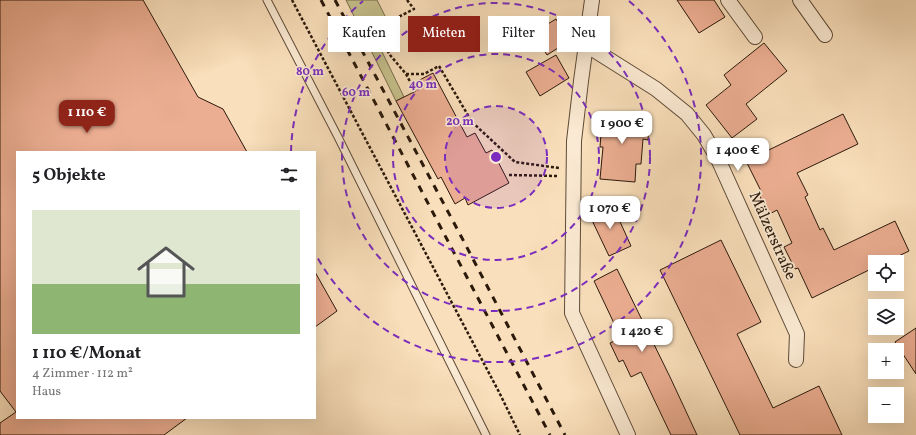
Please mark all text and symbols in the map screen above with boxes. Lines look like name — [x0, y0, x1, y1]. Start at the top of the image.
chip: Kaufen — [328, 16, 400, 52]
chip: Mieten — [408, 16, 480, 52]
chip: Filter — [488, 16, 549, 52]
chip: Neu — [557, 16, 610, 52]
text: 80 m — [296, 64, 324, 80]
text: 40 m — [409, 77, 438, 93]
text: 60 m — [342, 85, 370, 101]
pin: 1 110 € — [50, 100, 124, 134]
text: 1 110 € — [68, 104, 106, 122]
pin: 1 900 € — [585, 111, 659, 145]
text: 20 m — [446, 114, 474, 130]
text: 1 900 € — [600, 115, 644, 133]
pin: 1 400 € — [701, 138, 775, 172]
text: 1 400 € — [716, 142, 760, 160]
centre of rings — [489, 150, 503, 164]
text: 5 Objekte — [32, 164, 106, 187]
icon: filters — [278, 164, 300, 186]
street label: Mälzerstraße — [743, 188, 801, 284]
pin: 1 070 € — [573, 196, 647, 230]
text: 1 070 € — [589, 200, 631, 218]
icon: home — [130, 236, 202, 308]
map controls — [868, 255, 904, 423]
button: locate — [868, 255, 904, 291]
button: layers — [868, 299, 904, 335]
pin: 1 420 € — [605, 319, 679, 353]
text: 1 420 € — [621, 323, 663, 341]
text: 1 110 €/Monat — [32, 342, 141, 365]
button: + — [868, 343, 904, 379]
text: 4 Zimmer · 112 m² — [32, 365, 133, 383]
text: Haus — [32, 383, 61, 401]
button: − — [868, 387, 904, 423]

